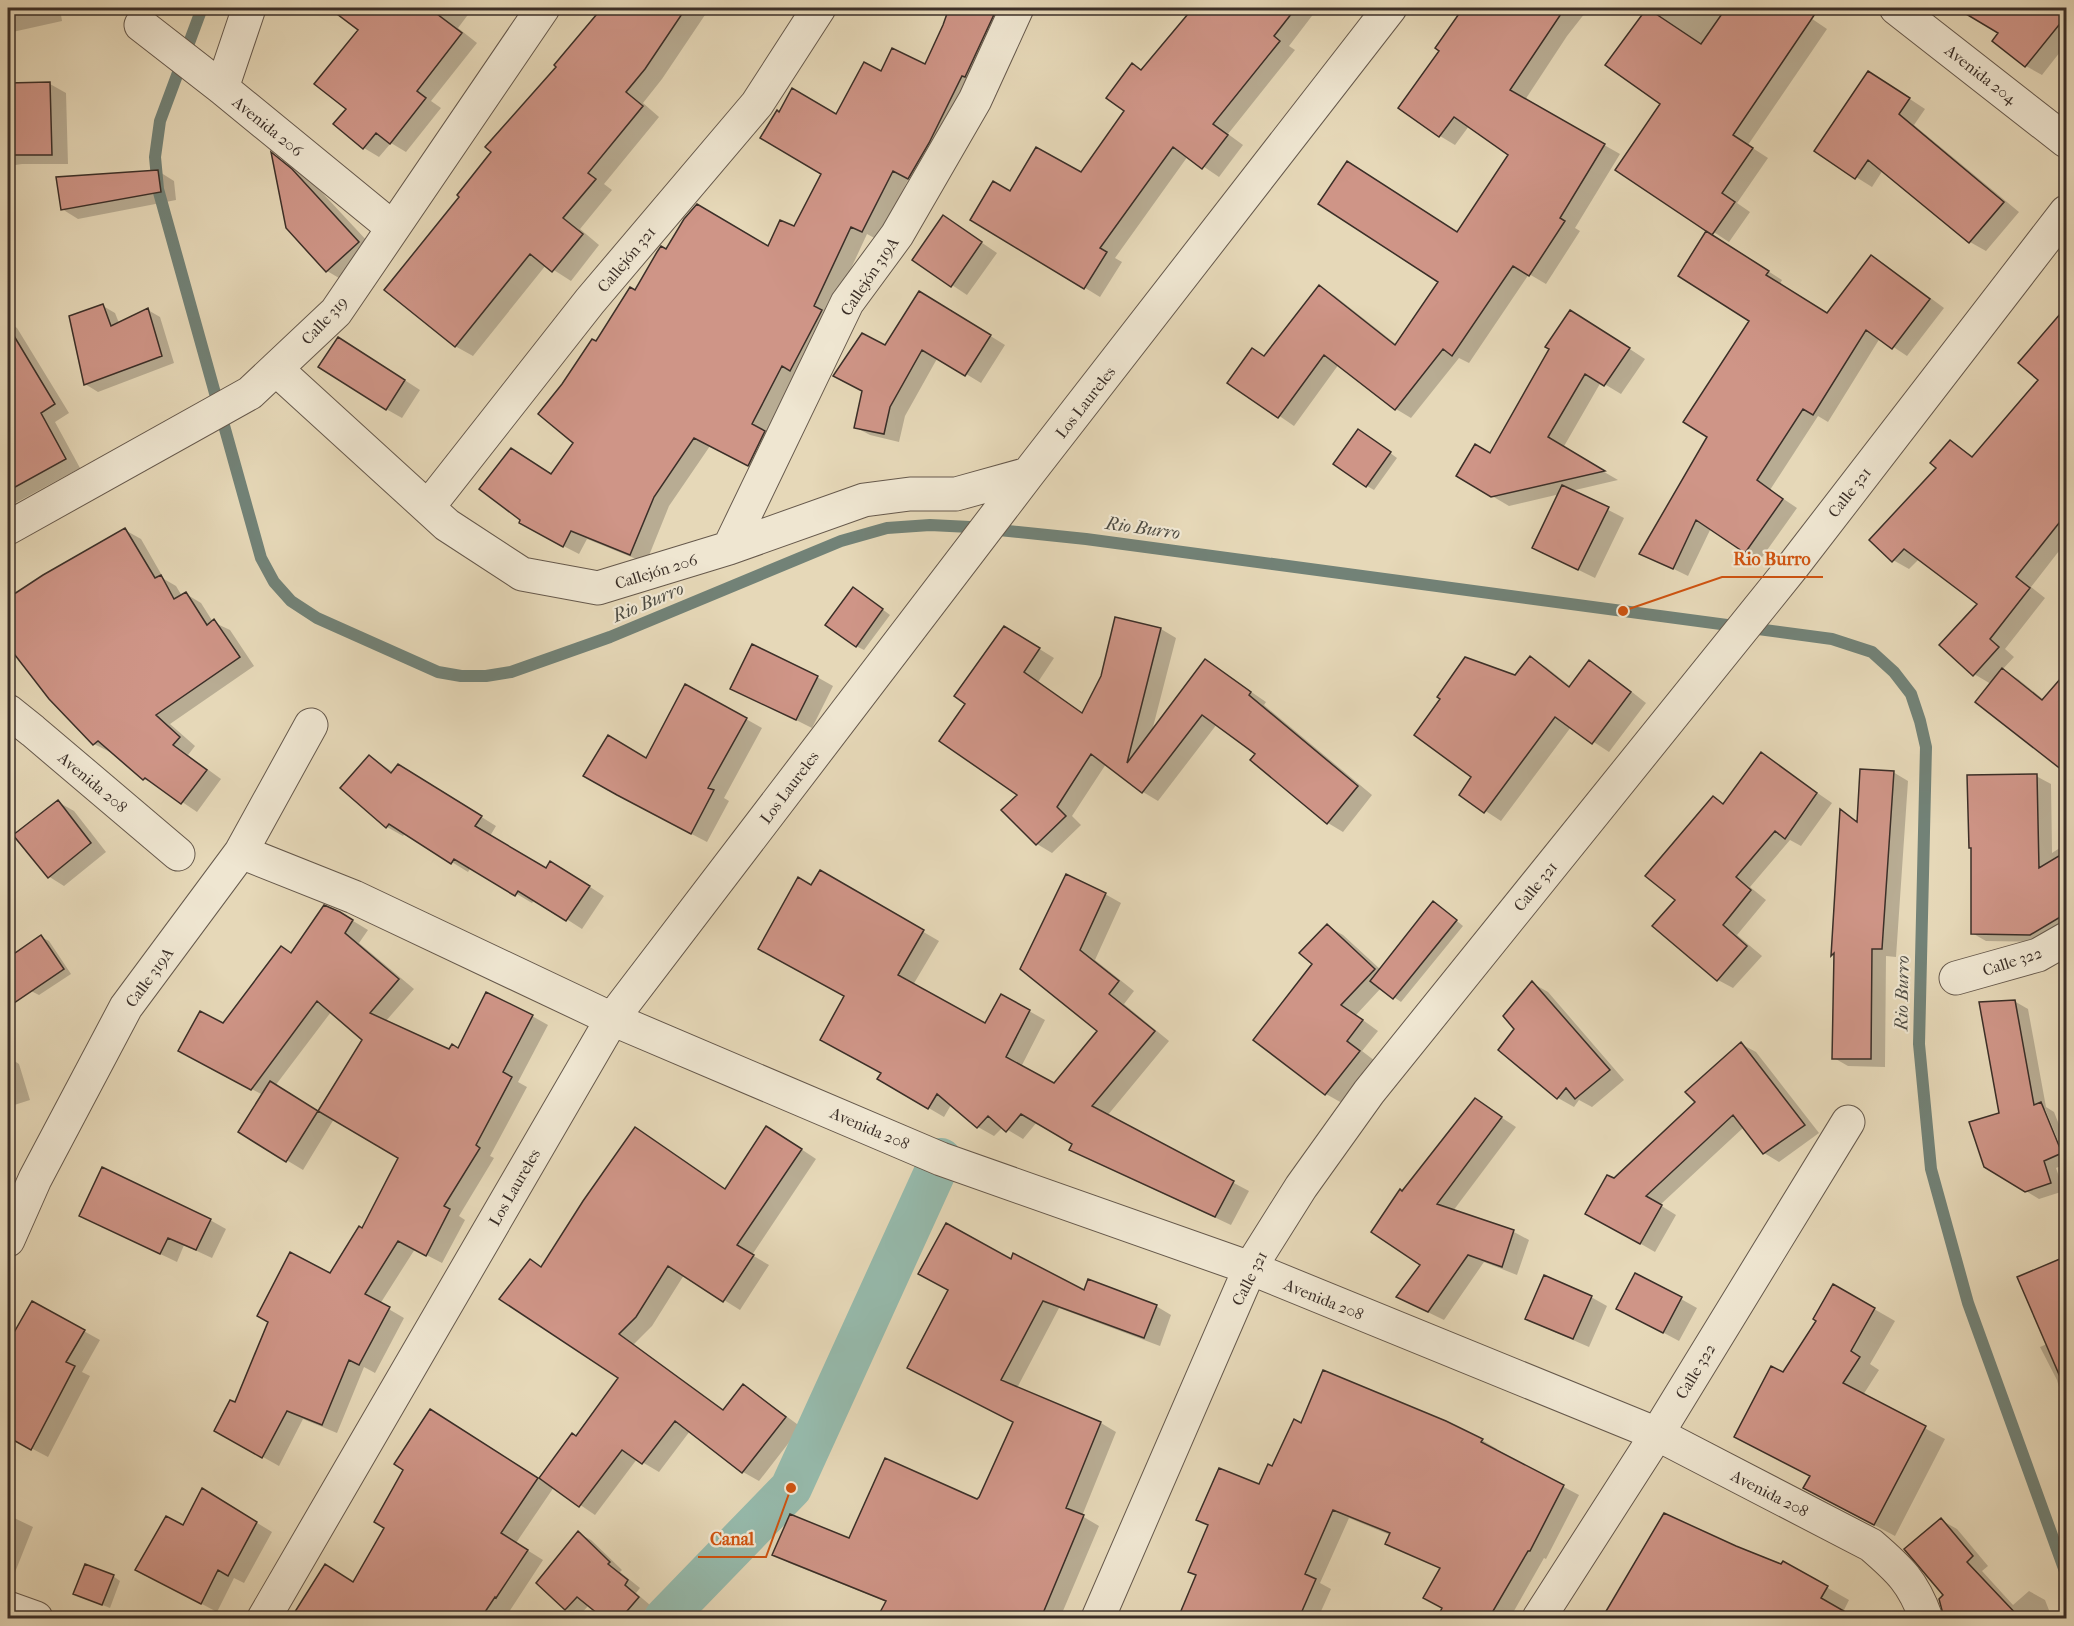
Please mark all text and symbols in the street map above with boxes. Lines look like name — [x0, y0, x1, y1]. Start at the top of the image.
street label: Avenida 204 — [1940, 40, 2021, 109]
street label: Avenida 206 — [228, 92, 307, 161]
street label: Callejón 321 — [593, 223, 659, 296]
street label: Callejón 319A — [836, 233, 903, 319]
street label: Calle 319 — [297, 292, 351, 348]
street label: Los Laureles — [1051, 363, 1119, 442]
street label: Calle 321 — [1824, 463, 1875, 521]
water label: Rio Burro — [1103, 513, 1182, 544]
callout: Rio Burro — [1722, 541, 1823, 577]
text: Rio Burro — [1733, 549, 1811, 570]
street label: Callejón 206 — [613, 550, 700, 593]
water label: Rio Burro — [609, 578, 687, 627]
street label: Avenida 208 — [54, 747, 131, 817]
street label: Los Laureles — [756, 747, 823, 827]
street label: Calle 321 — [1510, 858, 1561, 915]
street label: Calle 319A — [121, 943, 178, 1011]
street label: Calle 322 — [1980, 943, 2044, 980]
water label: Rio Burro — [1891, 955, 1914, 1032]
street label: Avenida 208 — [826, 1103, 912, 1154]
street label: Los Laureles — [485, 1145, 544, 1229]
street label: Calle 321 — [1228, 1248, 1271, 1309]
street label: Avenida 208 — [1280, 1275, 1366, 1324]
street label: Calle 322 — [1672, 1340, 1719, 1402]
street label: Avenida 208 — [1727, 1465, 1812, 1521]
callout: Canal — [698, 1521, 766, 1557]
text: Canal — [710, 1529, 755, 1550]

